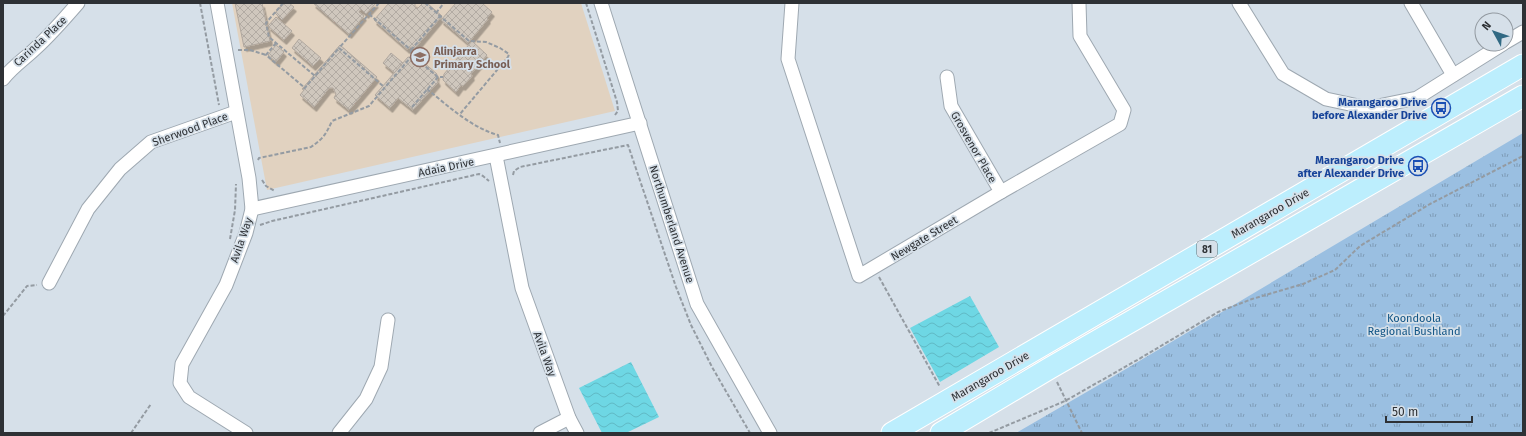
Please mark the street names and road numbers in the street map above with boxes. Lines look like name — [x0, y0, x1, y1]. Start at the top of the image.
street label: Carinda Place — [11, 13, 70, 69]
street label: Grosvenor Place — [948, 109, 999, 185]
street label: Sherwood Place — [151, 110, 230, 149]
street label: Adaia Drive — [417, 155, 475, 180]
street label: Northumberland Avenue — [646, 164, 697, 285]
street label: Marangaroo Drive — [1229, 186, 1312, 241]
street label: Newgate Street — [889, 213, 960, 263]
street label: Avila Way — [228, 215, 255, 264]
road number: 81 — [1197, 241, 1217, 257]
street label: Avila Way — [530, 330, 559, 379]
street label: Marangaroo Drive — [949, 349, 1032, 404]

